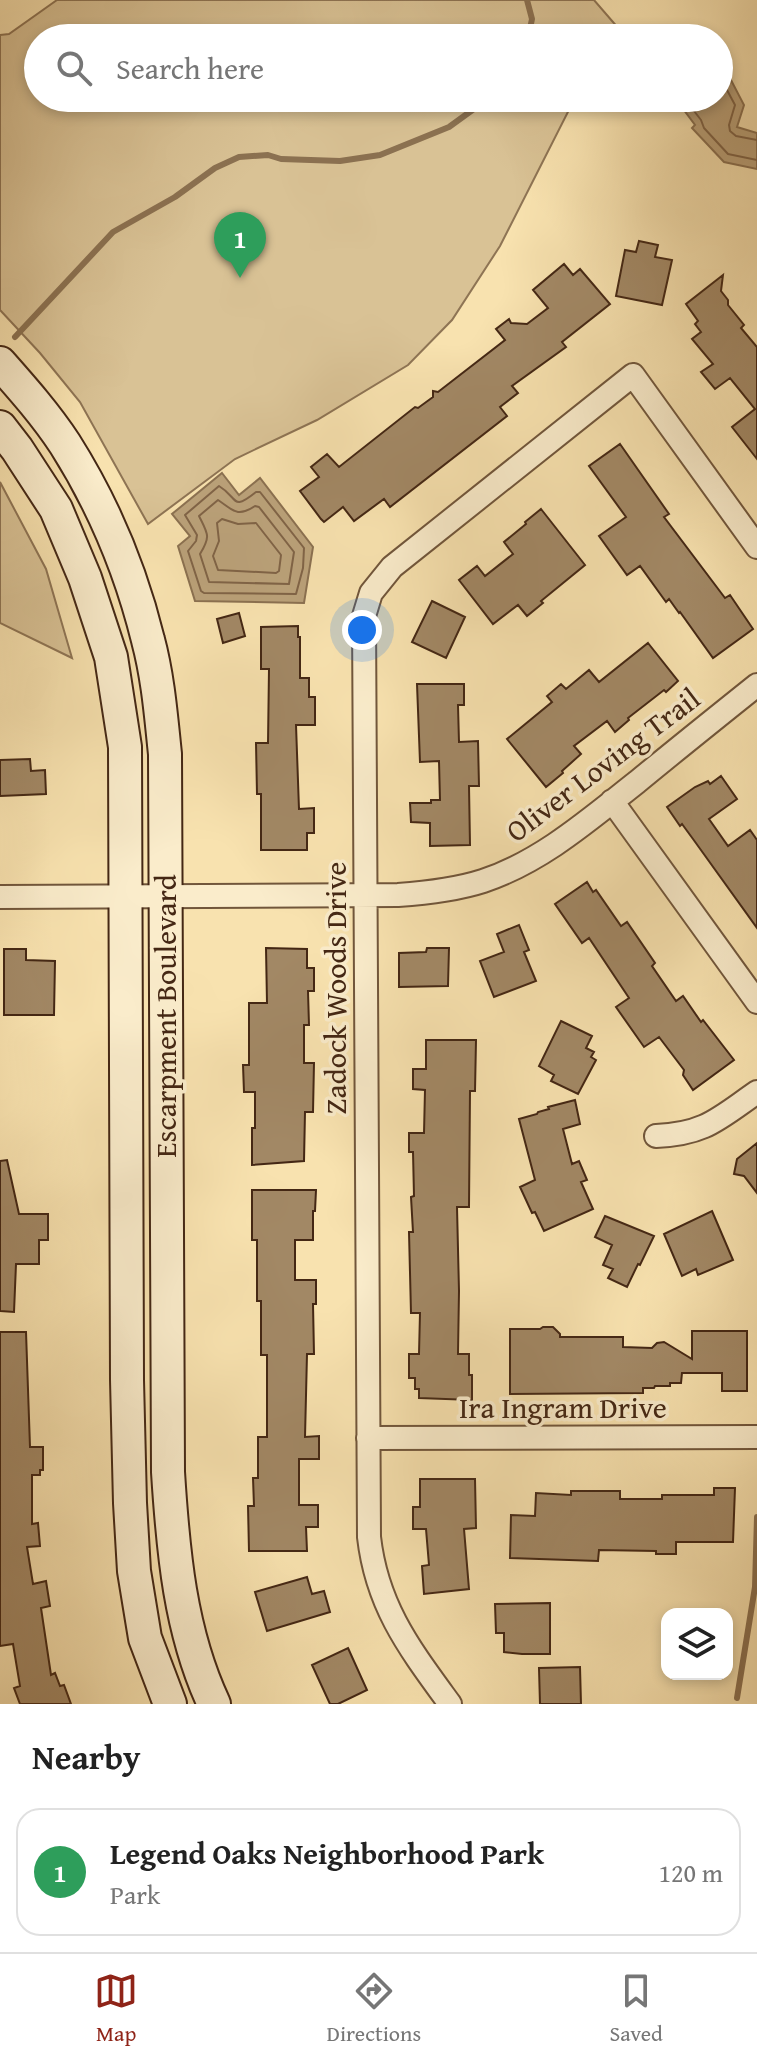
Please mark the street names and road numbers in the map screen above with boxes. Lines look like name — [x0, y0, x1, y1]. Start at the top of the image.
street label: Oliver Loving Trail — [496, 676, 709, 852]
street label: Zadock Woods Drive — [313, 862, 357, 1114]
street label: Escarpment Boulevard — [143, 874, 187, 1158]
street label: Ira Ingram Drive — [459, 1385, 667, 1429]

